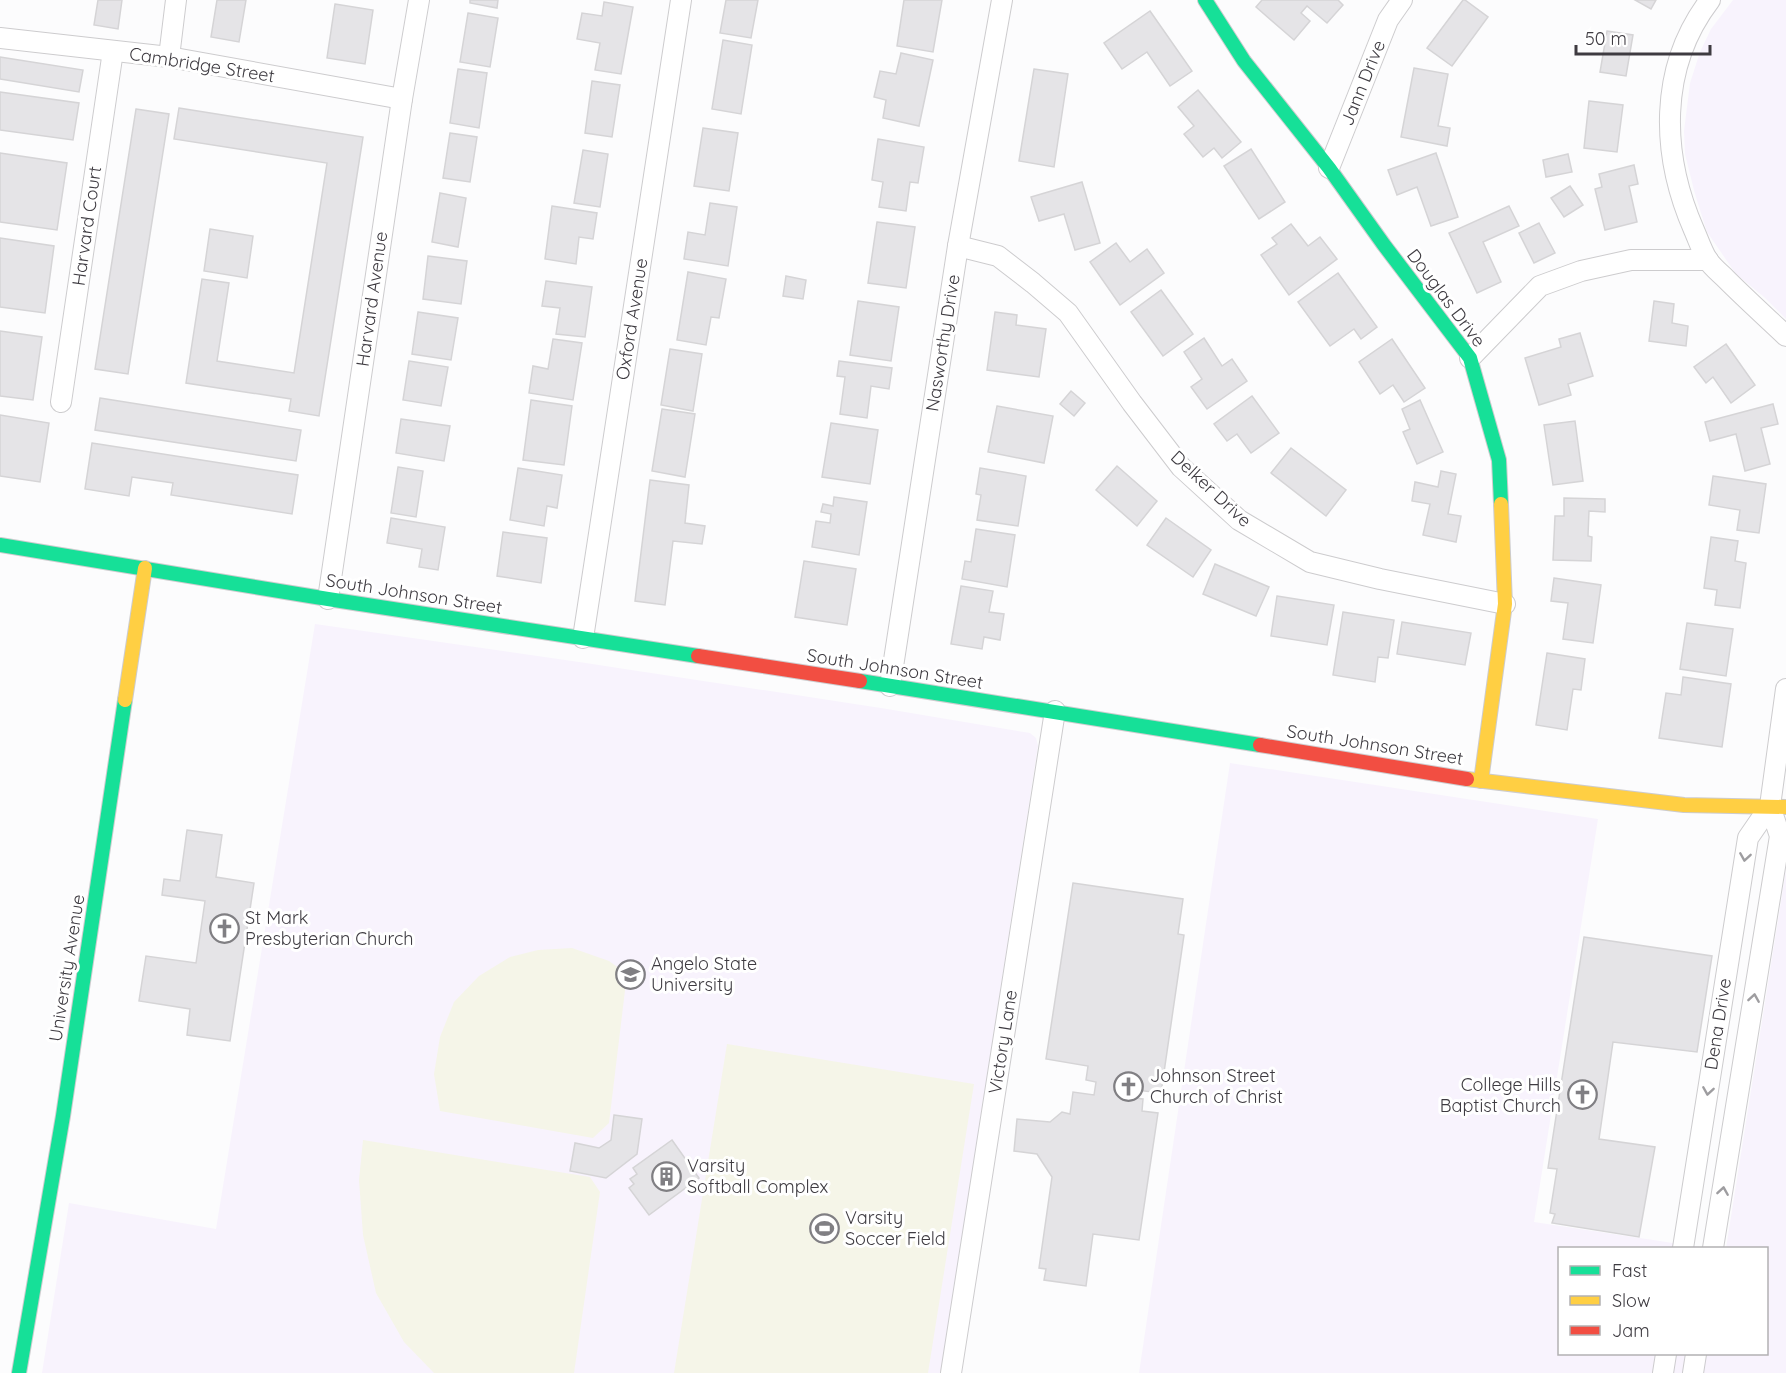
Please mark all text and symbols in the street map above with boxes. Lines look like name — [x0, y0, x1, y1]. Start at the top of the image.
scale bar — [1576, 18, 1710, 56]
text: 50 m — [1585, 27, 1627, 50]
street label: Jann Drive — [1335, 37, 1390, 129]
street label: Cambridge Street — [128, 42, 276, 87]
street label: Harvard Court — [67, 165, 106, 287]
street label: Harvard Avenue — [351, 230, 392, 368]
street label: Douglas Drive — [1402, 244, 1491, 351]
street label: Oxford Avenue — [611, 256, 652, 381]
street label: Nasworthy Drive — [920, 273, 965, 413]
street label: Delker Drive — [1166, 445, 1256, 532]
street label: South Johnson Street — [324, 568, 504, 619]
street label: South Johnson Street — [805, 643, 985, 694]
street label: South Johnson Street — [1285, 719, 1465, 770]
one-way arrow — [1739, 852, 1752, 862]
street label: University Avenue — [44, 893, 89, 1043]
place label: St Mark Presbyterian Church — [245, 906, 414, 950]
church icon: St Mark Presbyterian Church — [208, 912, 240, 944]
place label: Angelo State University — [651, 952, 757, 996]
school or university icon: Angelo State University — [614, 958, 646, 990]
street label: Dena Drive — [1699, 976, 1736, 1072]
street label: Victory Lane — [983, 988, 1022, 1096]
one-way arrow — [1747, 994, 1760, 1004]
place label: Johnson Street Church of Christ — [1150, 1064, 1283, 1108]
church icon: Johnson Street Church of Christ — [1113, 1070, 1145, 1102]
place label: College Hills Baptist Church — [1440, 1073, 1561, 1117]
church icon: College Hills Baptist Church — [1566, 1079, 1598, 1111]
one-way arrow — [1702, 1087, 1714, 1096]
place label: Varsity Softball Complex — [687, 1154, 829, 1198]
building icon: Varsity Softball Complex — [650, 1160, 682, 1192]
one-way arrow — [1716, 1186, 1728, 1195]
place label: Varsity Soccer Field — [845, 1206, 946, 1250]
sports icon: Varsity Soccer Field — [808, 1212, 840, 1244]
legend — [1558, 1247, 1768, 1355]
text: Fast — [1612, 1259, 1647, 1282]
text: Slow — [1612, 1289, 1650, 1312]
text: Jam — [1612, 1319, 1650, 1342]

